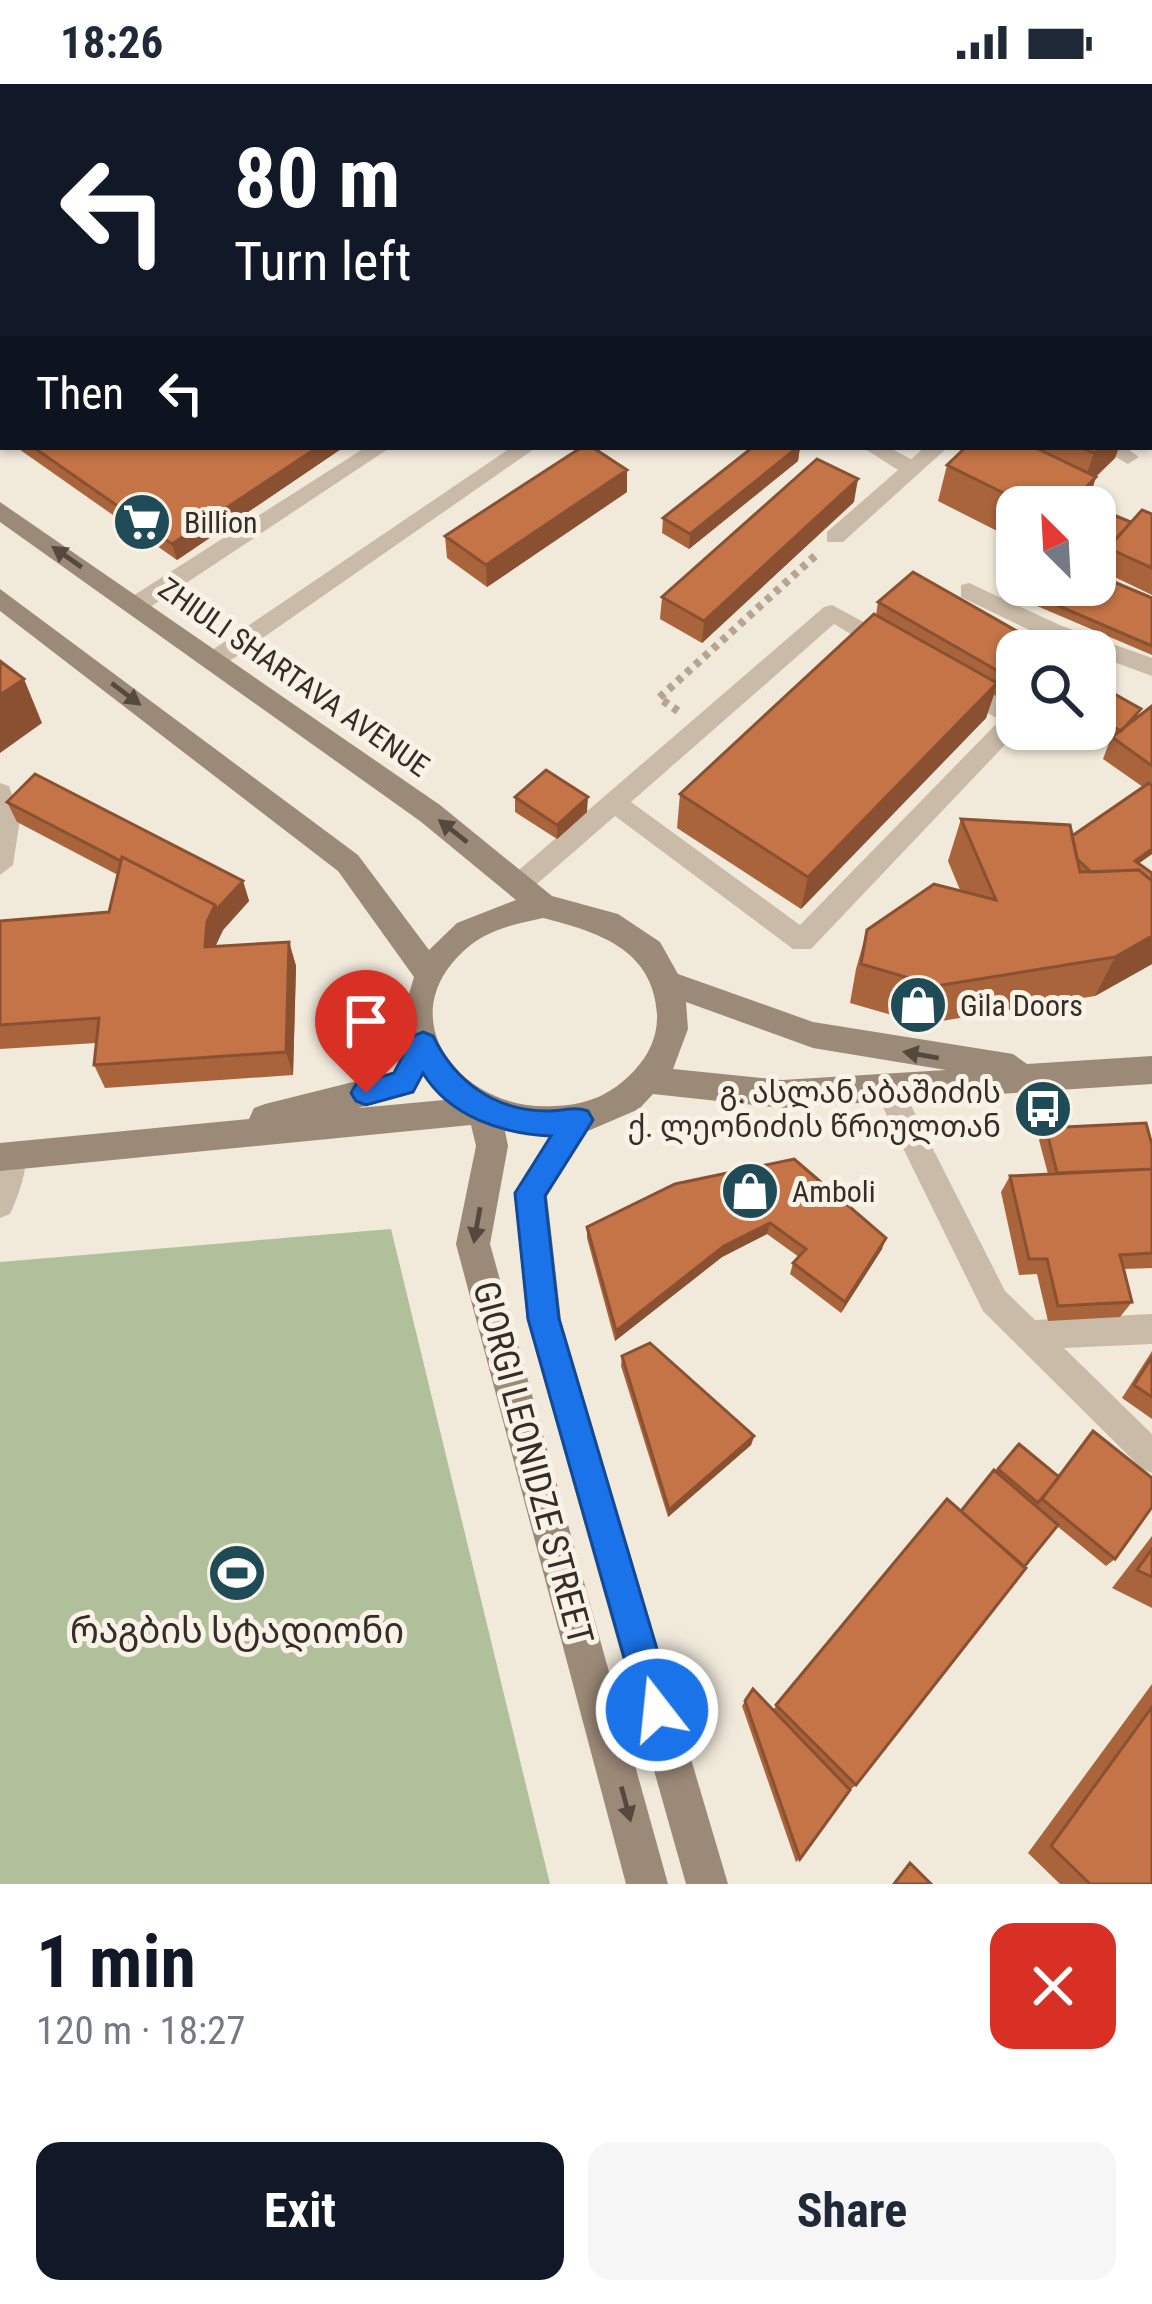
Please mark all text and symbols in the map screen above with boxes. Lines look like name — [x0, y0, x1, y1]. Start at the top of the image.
text: 18:26 — [60, 16, 163, 69]
text: 80 m — [234, 129, 401, 228]
icon: left — [36, 132, 192, 288]
text: Turn left — [234, 230, 411, 293]
icon: left — [148, 360, 214, 426]
text: Then — [36, 367, 124, 420]
north arrow — [996, 486, 1116, 606]
map controls — [996, 486, 1116, 750]
supermarket icon: Billion — [111, 491, 173, 553]
place label: Billion — [184, 505, 258, 540]
one-way arrow — [51, 546, 83, 569]
street label: ZHIULI SHARTAVA AVENUE — [152, 570, 436, 784]
button: search — [996, 630, 1116, 750]
one-way arrow — [111, 682, 142, 706]
one-way arrow — [438, 819, 469, 844]
pin — [315, 970, 417, 1093]
shop icon: Gila Doors — [887, 974, 949, 1036]
icon: arrive — [333, 988, 399, 1054]
place label: Gila Doors — [960, 988, 1083, 1023]
one-way arrow — [901, 1045, 939, 1063]
place label: გ. ასლან აბაშიძის ქ. ლეონიძის წრიულთან — [628, 1075, 1001, 1145]
bus stop icon: გ. ასლან აბაშიძის ქ. ლეონიძის წრიულთან — [1012, 1078, 1074, 1140]
shop icon: Amboli — [719, 1160, 781, 1222]
place label: Amboli — [792, 1174, 876, 1209]
one-way arrow — [468, 1207, 487, 1244]
street label: GIORGI LEONIDZE STREET — [464, 1277, 602, 1649]
sports icon: რაგბის სტადიონი — [206, 1542, 268, 1604]
place label: რაგბის სტადიონი — [70, 1610, 404, 1653]
position arrow — [594, 1647, 720, 1773]
one-way arrow — [617, 1786, 636, 1823]
text: 1 min — [36, 1920, 196, 2005]
button: close — [990, 1923, 1116, 2049]
text: 120 m · 18:27 — [36, 2008, 246, 2054]
button: Exit — [36, 2142, 564, 2280]
button: Share — [588, 2142, 1116, 2280]

